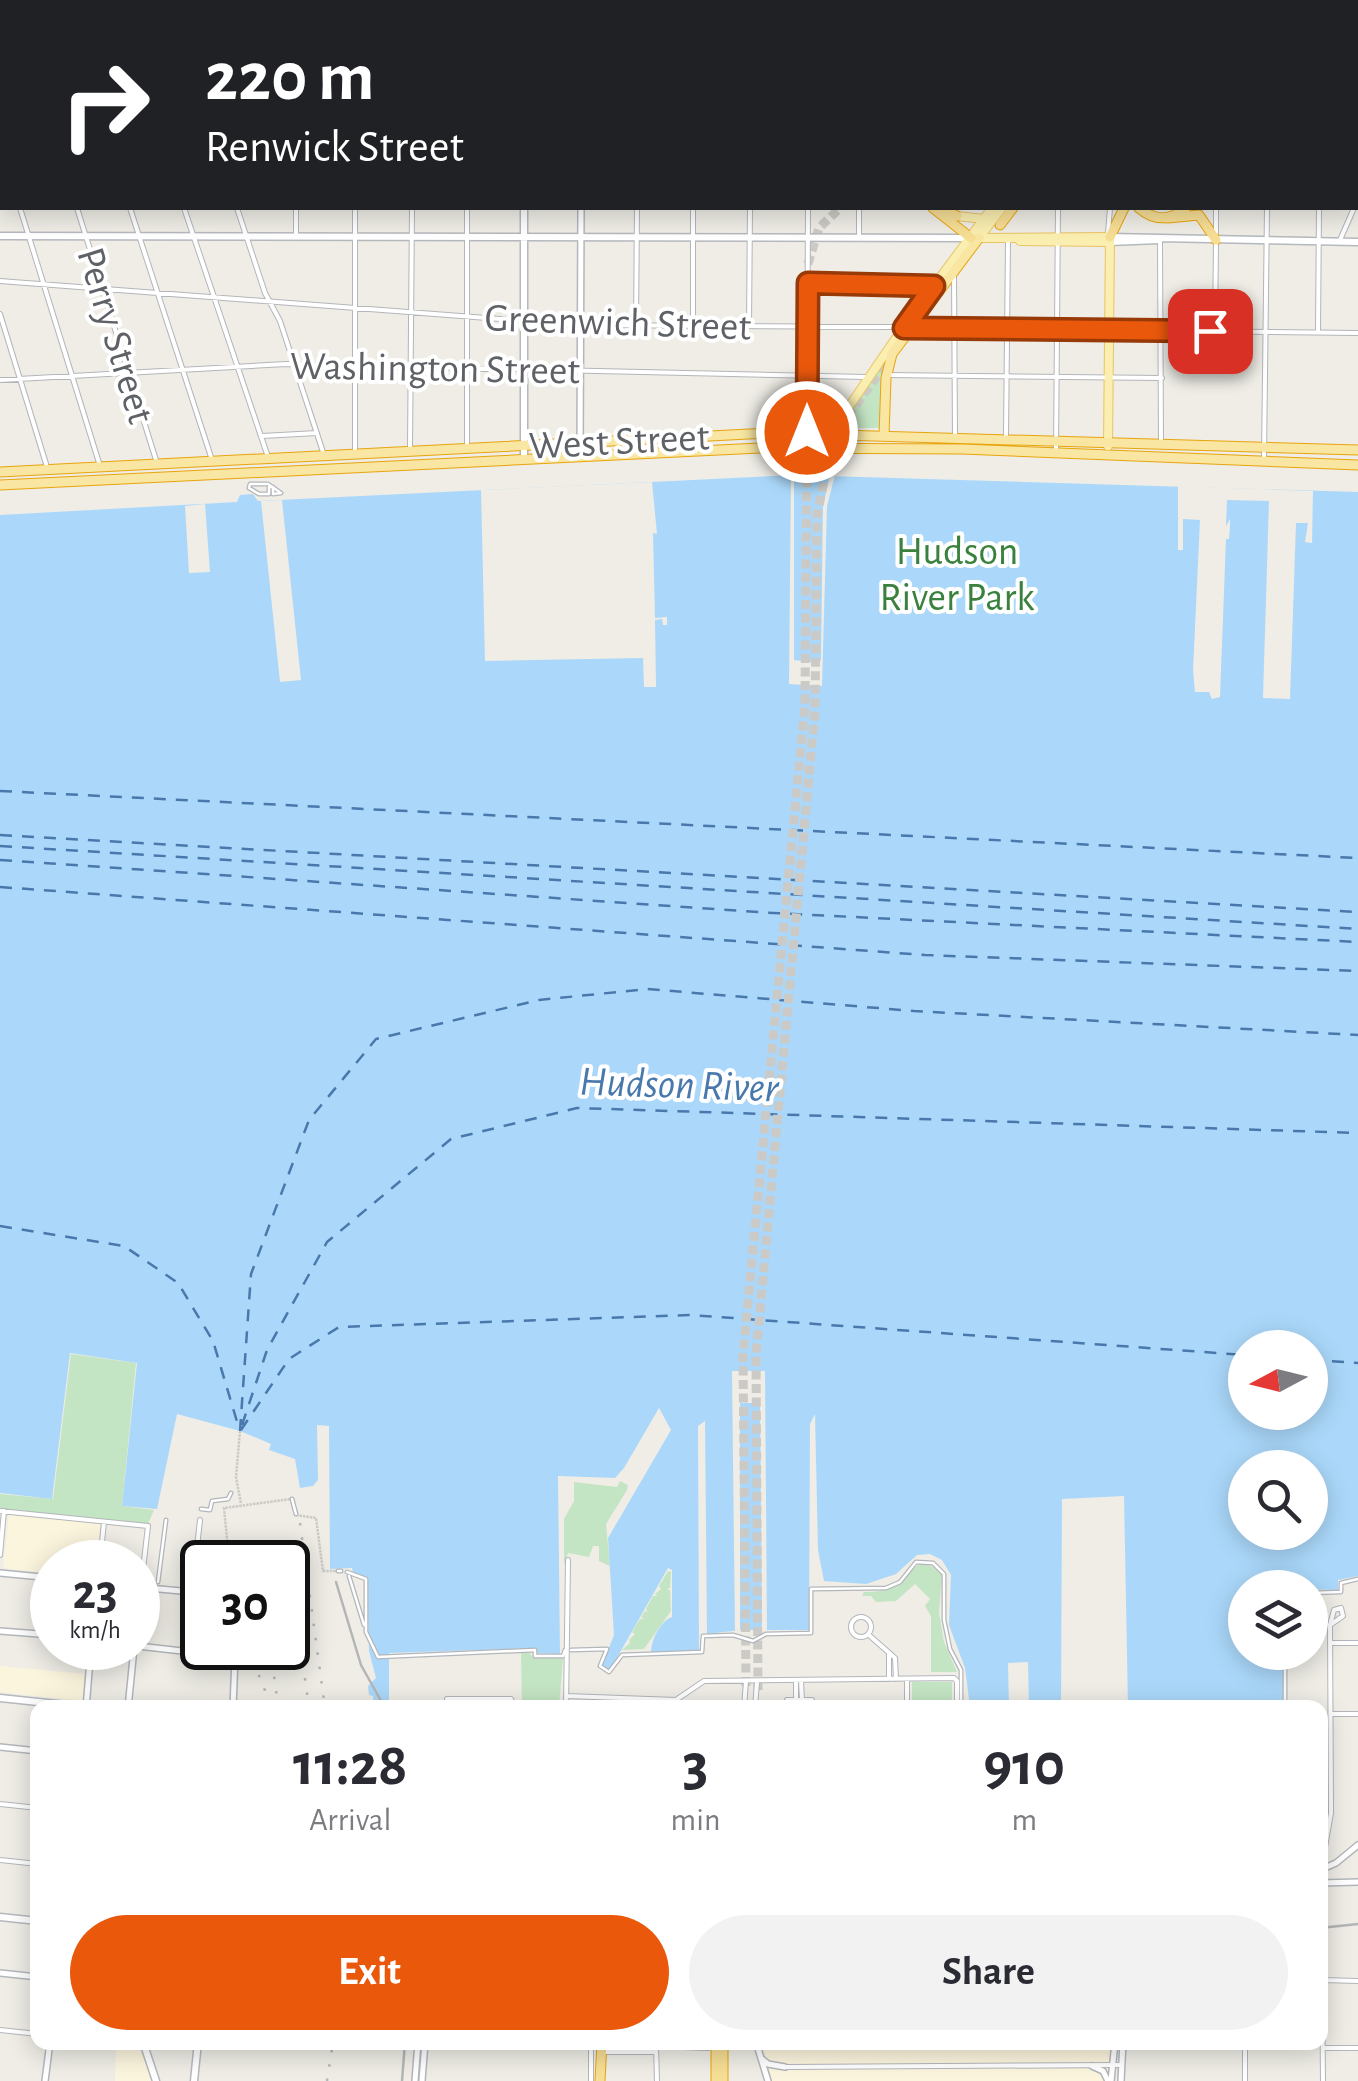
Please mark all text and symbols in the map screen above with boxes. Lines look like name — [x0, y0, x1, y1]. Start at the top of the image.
icon: right — [40, 40, 170, 170]
text: 220 m — [205, 43, 374, 113]
text: Renwick Street — [205, 125, 464, 170]
street label: Perry Street — [69, 243, 161, 429]
pin — [1168, 289, 1253, 374]
street label: Greenwich Street — [484, 298, 752, 348]
icon: arrive — [1183, 304, 1238, 359]
street label: Washington Street — [289, 346, 581, 392]
position arrow — [755, 380, 859, 484]
street label: West Street — [528, 417, 711, 467]
park label: Hudson River Park — [879, 532, 1035, 618]
water label: Hudson River — [579, 1061, 780, 1110]
north arrow — [1228, 1330, 1328, 1430]
map controls — [1228, 1330, 1328, 1670]
button: search — [1228, 1450, 1328, 1550]
speed limit sign: 30 — [180, 1540, 310, 1670]
text: 23 — [72, 1568, 118, 1618]
button: layers — [1228, 1570, 1328, 1670]
text: km/h — [69, 1618, 121, 1643]
text: 11:28 — [293, 1736, 408, 1796]
text: 3 — [683, 1736, 708, 1796]
text: 910 — [983, 1736, 1065, 1796]
text: Arrival — [309, 1804, 391, 1836]
text: min — [671, 1804, 720, 1836]
text: m — [1011, 1804, 1037, 1836]
button: Exit — [70, 1915, 669, 2030]
button: Share — [689, 1915, 1288, 2030]

